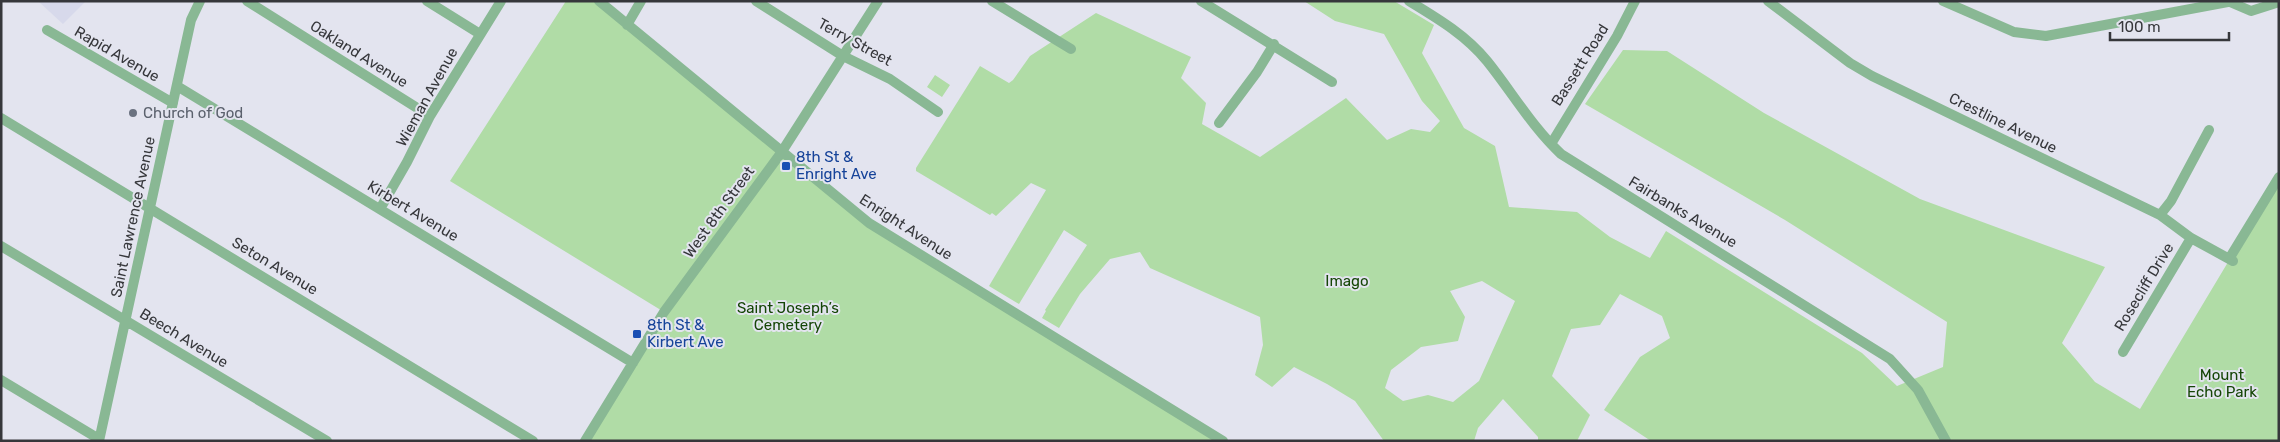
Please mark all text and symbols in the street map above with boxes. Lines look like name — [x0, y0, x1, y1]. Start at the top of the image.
scale bar — [2110, 10, 2229, 42]
street label: Terry Street — [815, 14, 895, 70]
street label: Oakland Avenue — [307, 17, 411, 91]
text: 100 m — [2118, 18, 2160, 36]
street label: Bassett Road — [1548, 21, 1612, 109]
street label: Rapid Avenue — [71, 22, 163, 86]
street label: Wieman Avenue — [392, 44, 462, 150]
street label: Crestline Avenue — [1946, 89, 2060, 157]
place label: Church of God — [143, 104, 243, 122]
marker: Church of God — [127, 107, 139, 119]
street label: Saint Lawrence Avenue — [107, 135, 159, 299]
place label: 8th St & Enright Ave — [796, 148, 877, 183]
marker: 8th St & Enright Ave — [780, 160, 792, 172]
street label: West 8th Street — [680, 163, 758, 261]
street label: Fairbanks Avenue — [1626, 173, 1740, 251]
street label: Kirbert Avenue — [364, 177, 462, 245]
street label: Enright Avenue — [856, 190, 956, 264]
street label: Seton Avenue — [229, 233, 321, 299]
street label: Rosecliff Drive — [2111, 240, 2177, 334]
park label: Imago — [1325, 272, 1369, 290]
park label: Saint Joseph’s Cemetery — [737, 299, 839, 334]
street label: Beech Avenue — [136, 305, 232, 371]
place label: 8th St & Kirbert Ave — [647, 316, 724, 351]
marker: 8th St & Kirbert Ave — [631, 328, 643, 340]
park label: Mount Echo Park — [2187, 366, 2257, 401]

